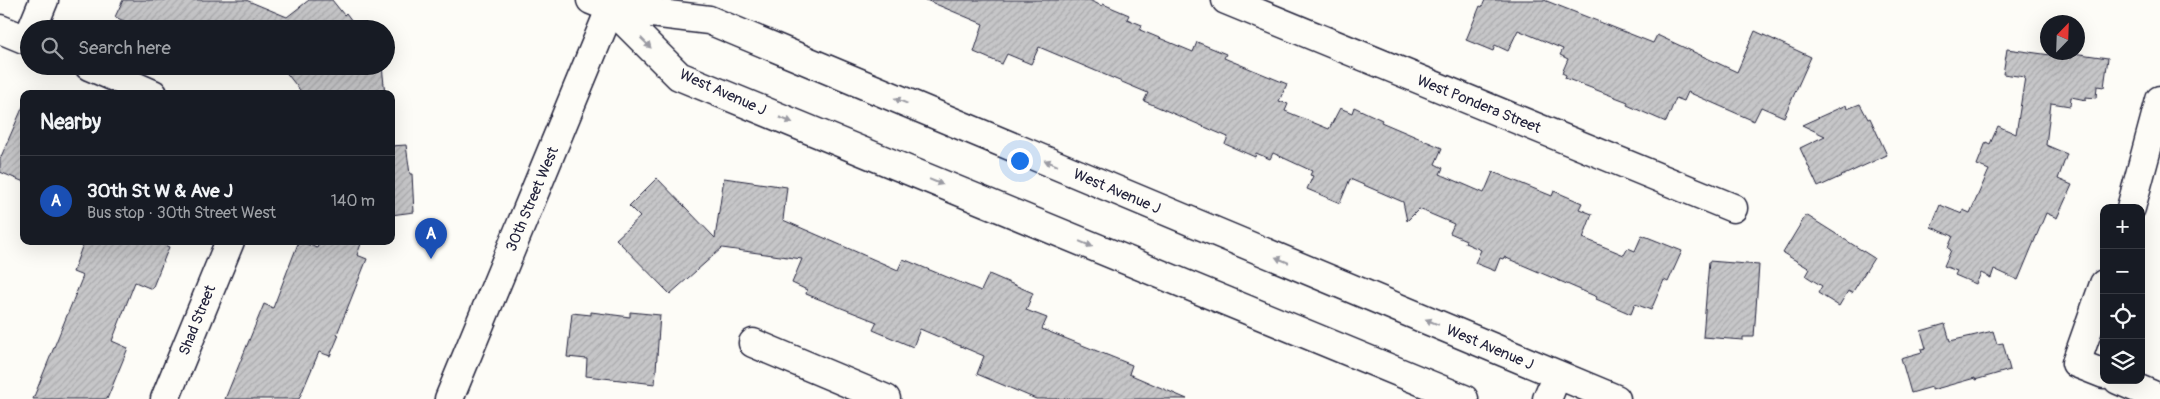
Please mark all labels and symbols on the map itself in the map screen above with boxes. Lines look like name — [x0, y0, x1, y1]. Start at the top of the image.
north arrow — [2040, 15, 2085, 60]
one-way arrow — [639, 36, 651, 48]
street label: West Avenue J — [677, 65, 769, 120]
street label: West Pondera Street — [1414, 71, 1544, 138]
one-way arrow — [894, 96, 908, 104]
one-way arrow — [779, 116, 793, 124]
street label: 30th Street West — [502, 143, 563, 254]
your location — [1007, 148, 1033, 174]
one-way arrow — [1044, 159, 1058, 167]
street label: West Avenue J — [1070, 165, 1163, 218]
one-way arrow — [929, 178, 943, 186]
pin: A — [415, 218, 447, 259]
one-way arrow — [1079, 240, 1093, 248]
one-way arrow — [1275, 255, 1289, 263]
street label: Shad Street — [175, 281, 220, 358]
one-way arrow — [1425, 318, 1439, 326]
street label: West Avenue J — [1443, 321, 1536, 374]

